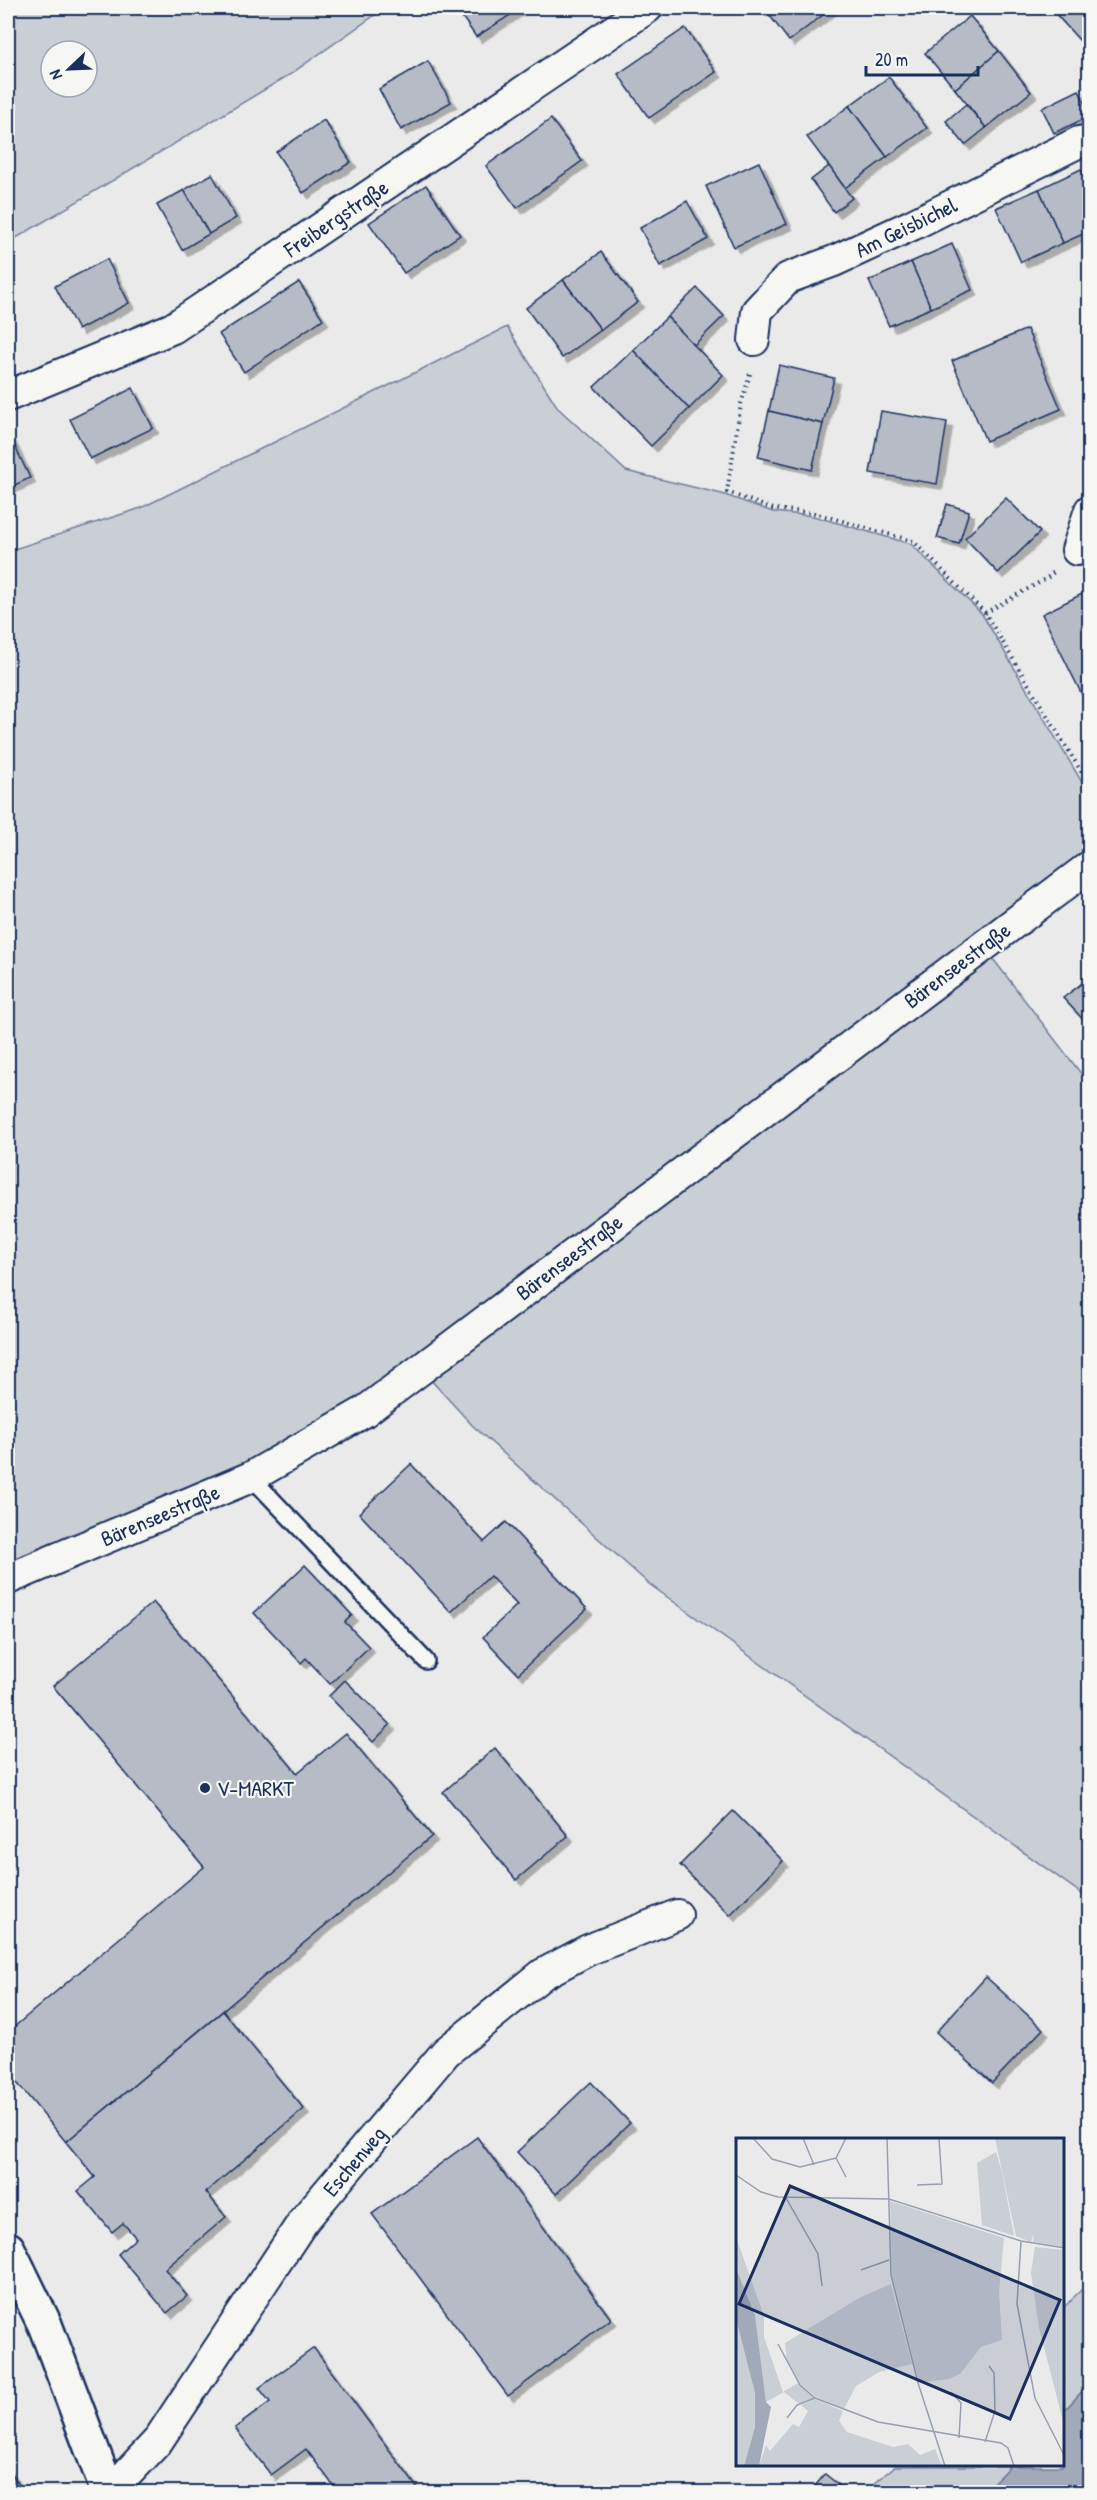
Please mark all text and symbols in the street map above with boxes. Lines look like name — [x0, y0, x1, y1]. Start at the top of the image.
north arrow — [39, 39, 99, 99]
scale bar — [866, 39, 978, 77]
text: 20 m — [875, 47, 908, 72]
text: N — [43, 66, 67, 83]
street label: Freibergstraße — [277, 172, 394, 265]
street label: Am Geisbichel — [850, 189, 962, 265]
street label: Bärenseestraße — [897, 915, 1017, 1015]
street label: Bärenseestraße — [509, 1207, 629, 1307]
street label: Bärenseestraße — [96, 1476, 224, 1554]
place label: V-MARKT — [217, 1773, 295, 1803]
marker: V-MARKT — [198, 1781, 212, 1795]
street label: Eschenweg — [316, 2119, 392, 2203]
inset map — [736, 2138, 1064, 2467]

